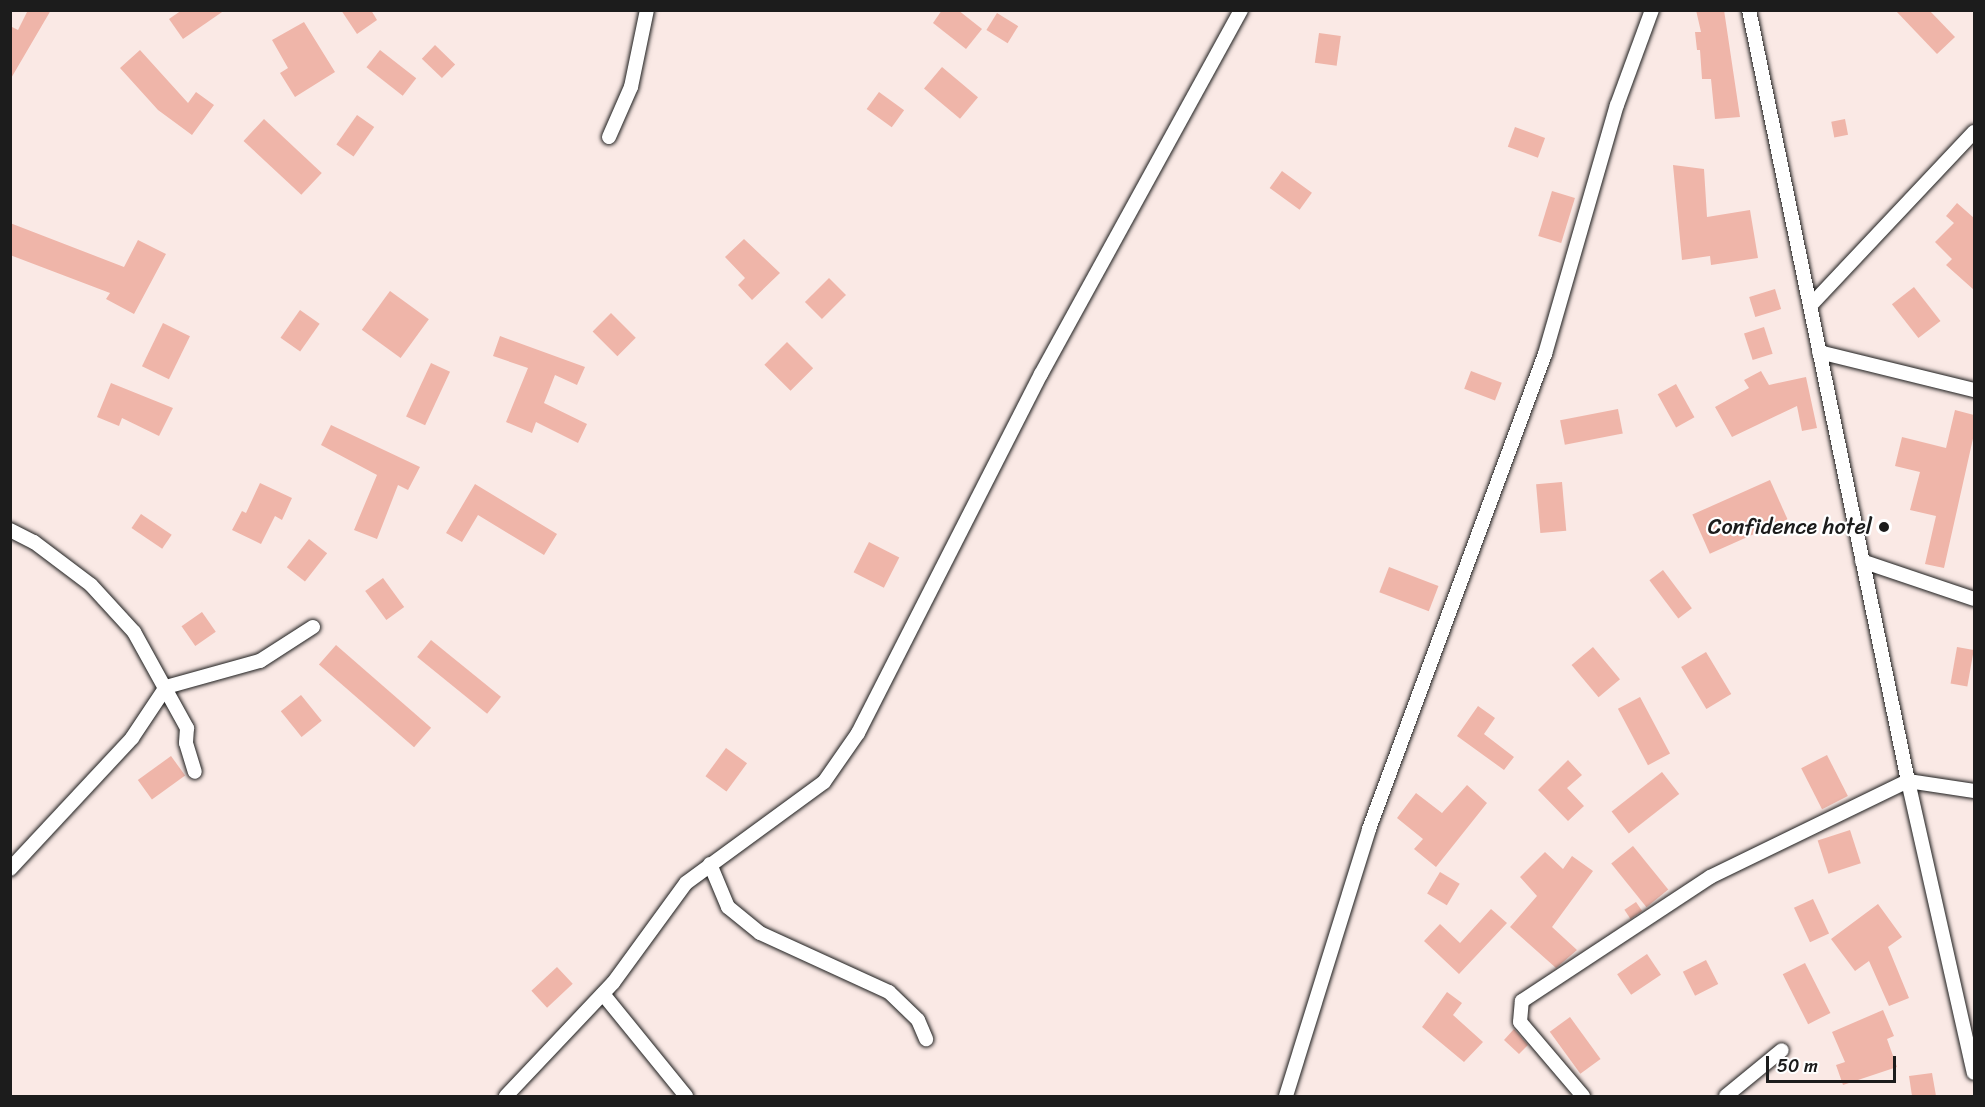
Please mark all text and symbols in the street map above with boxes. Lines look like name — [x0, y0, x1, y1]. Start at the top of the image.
place label: Confidence hotel — [1707, 514, 1872, 540]
marker: Confidence hotel — [1877, 520, 1891, 534]
scale bar — [1769, 1044, 1900, 1082]
text: 50 m — [1777, 1050, 1818, 1082]

